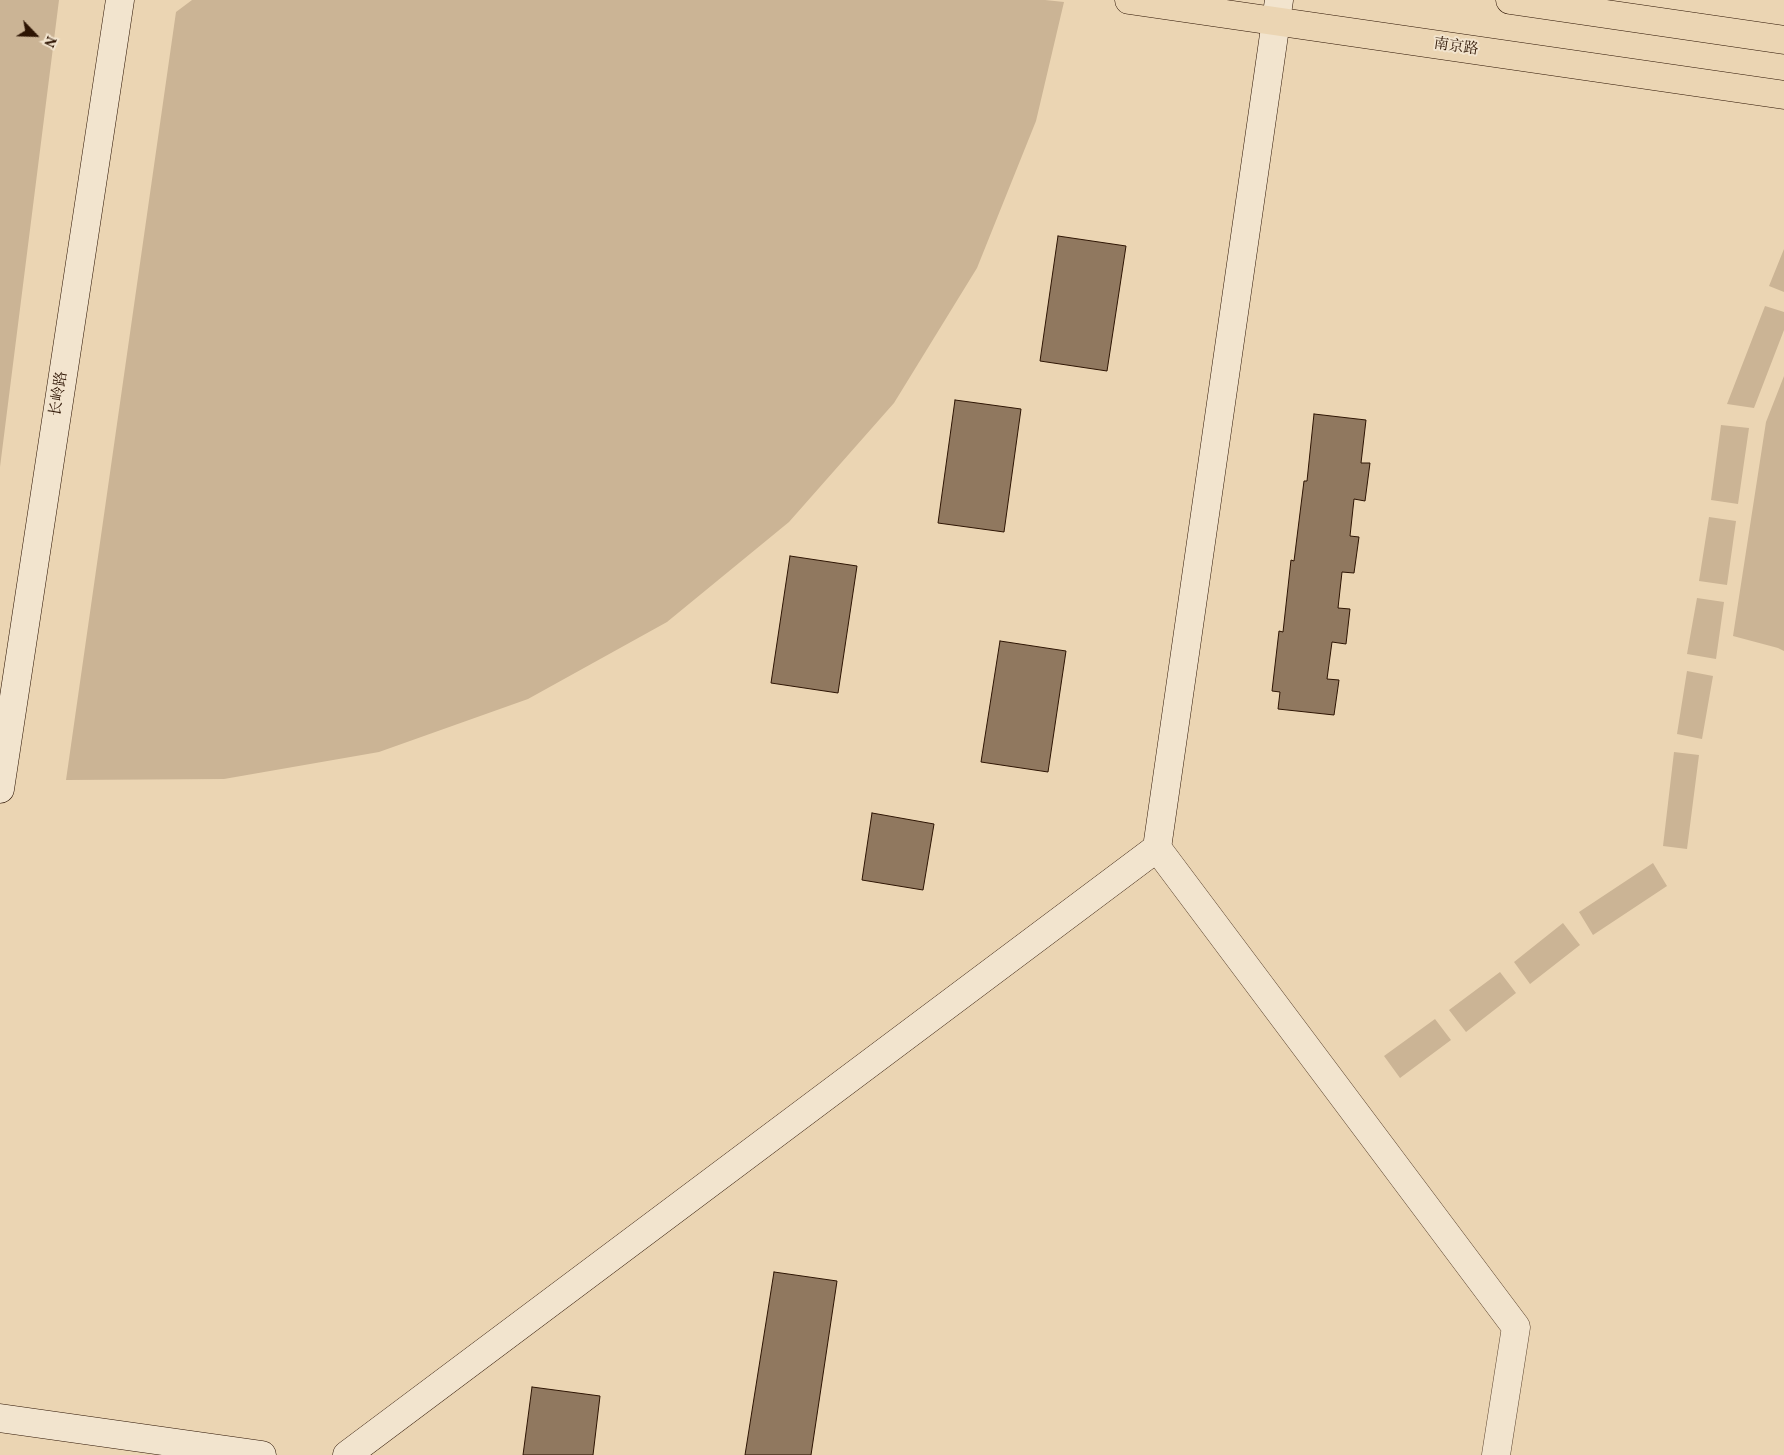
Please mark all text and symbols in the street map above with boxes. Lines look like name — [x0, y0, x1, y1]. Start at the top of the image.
north arrow — [10, 10, 60, 60]
text: N — [38, 33, 60, 50]
street label: 南京路 — [1432, 36, 1480, 60]
street label: 长岭路 — [48, 370, 72, 418]

